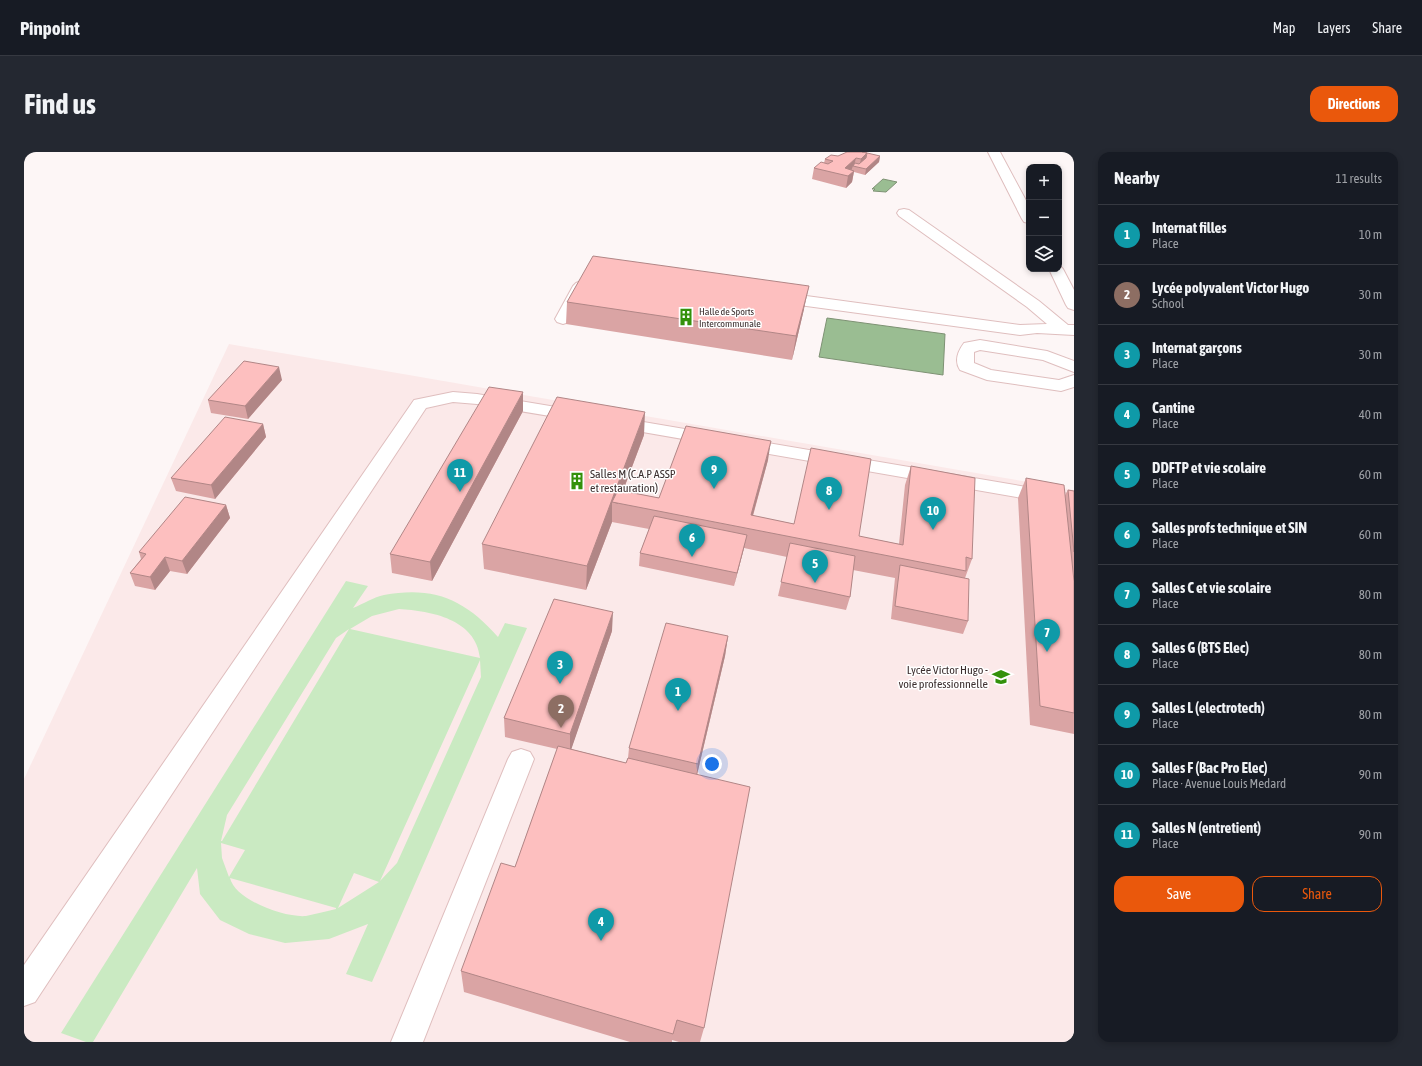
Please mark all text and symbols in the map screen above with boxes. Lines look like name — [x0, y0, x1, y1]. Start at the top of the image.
text: Pinpoint — [20, 17, 80, 39]
text: Map — [1273, 20, 1295, 36]
text: Layers — [1317, 20, 1350, 36]
text: Share — [1372, 20, 1402, 36]
button: Directions — [1310, 86, 1398, 122]
text: Find us — [24, 88, 96, 120]
map controls — [1026, 164, 1062, 272]
button: + — [1026, 164, 1062, 200]
text: Nearby — [1114, 168, 1160, 188]
text: 11 results — [1336, 171, 1382, 186]
button: − — [1026, 200, 1062, 236]
text: Internat filles — [1152, 219, 1227, 236]
text: 1 — [1124, 227, 1130, 242]
text: 10 m — [1359, 227, 1382, 242]
button: layers — [1026, 236, 1062, 272]
text: Place — [1152, 236, 1179, 251]
text: Lycée polyvalent Victor Hugo — [1152, 279, 1309, 296]
text: 2 — [1124, 287, 1130, 302]
text: 30 m — [1359, 287, 1382, 302]
text: School — [1152, 296, 1184, 311]
place label: Halle de Sports Intercommunale — [699, 306, 761, 329]
building icon: Halle de Sports Intercommunale — [676, 307, 696, 327]
text: Internat garçons — [1152, 339, 1242, 356]
text: 3 — [1124, 347, 1130, 362]
text: 30 m — [1359, 347, 1382, 362]
text: Place — [1152, 356, 1179, 371]
text: Cantine — [1152, 399, 1195, 416]
text: 4 — [1124, 407, 1130, 422]
text: 40 m — [1359, 407, 1382, 422]
text: Place — [1152, 416, 1179, 431]
pin: 9 — [701, 456, 727, 489]
pin: 11 — [447, 459, 473, 492]
text: DDFTP et vie scolaire — [1152, 459, 1266, 476]
place label: Salles M (C.A.P ASSP et restauration) — [590, 467, 676, 495]
text: 5 — [1124, 467, 1130, 482]
text: 60 m — [1359, 467, 1382, 482]
building icon: Salles M (C.A.P ASSP et restauration) — [567, 471, 587, 491]
text: Place — [1152, 476, 1179, 491]
pin: 8 — [816, 477, 842, 510]
pin: 10 — [920, 497, 946, 530]
text: Salles profs technique et SIN — [1152, 519, 1307, 536]
pin: 6 — [679, 524, 705, 557]
text: 6 — [1124, 527, 1130, 542]
text: 60 m — [1359, 527, 1382, 542]
text: Place — [1152, 536, 1179, 551]
pin: 5 — [802, 550, 828, 583]
text: Salles C et vie scolaire — [1152, 579, 1271, 596]
text: 7 — [1124, 587, 1130, 602]
text: 80 m — [1359, 587, 1382, 602]
text: Place — [1152, 596, 1179, 611]
pin: 7 — [1034, 619, 1060, 652]
text: Salles G (BTS Elec) — [1152, 639, 1249, 656]
text: 8 — [1124, 647, 1130, 662]
text: 80 m — [1359, 647, 1382, 662]
pin: 3 — [547, 651, 573, 684]
text: Place — [1152, 656, 1179, 671]
place label: Lycée Victor Hugo - voie professionnelle — [898, 663, 988, 691]
school or university icon: Lycée Victor Hugo - voie professionnelle — [991, 667, 1011, 687]
pin: 1 — [665, 678, 691, 711]
pin: 2 — [548, 695, 574, 728]
text: Salles L (electrotech) — [1152, 699, 1265, 716]
text: 9 — [1124, 707, 1130, 722]
text: 80 m — [1359, 707, 1382, 722]
text: Place — [1152, 716, 1179, 731]
your location — [702, 754, 722, 774]
text: Salles F (Bac Pro Elec) — [1152, 759, 1268, 776]
text: 10 — [1121, 767, 1133, 782]
text: 90 m — [1359, 767, 1382, 782]
text: Place · Avenue Louis Medard — [1152, 776, 1286, 791]
text: Salles N (entretient) — [1152, 819, 1261, 836]
text: 11 — [1121, 827, 1133, 842]
text: 90 m — [1359, 827, 1382, 842]
text: Place — [1152, 836, 1179, 851]
button: Save — [1114, 876, 1244, 912]
button: Share — [1252, 876, 1382, 912]
pin: 4 — [588, 908, 614, 941]

